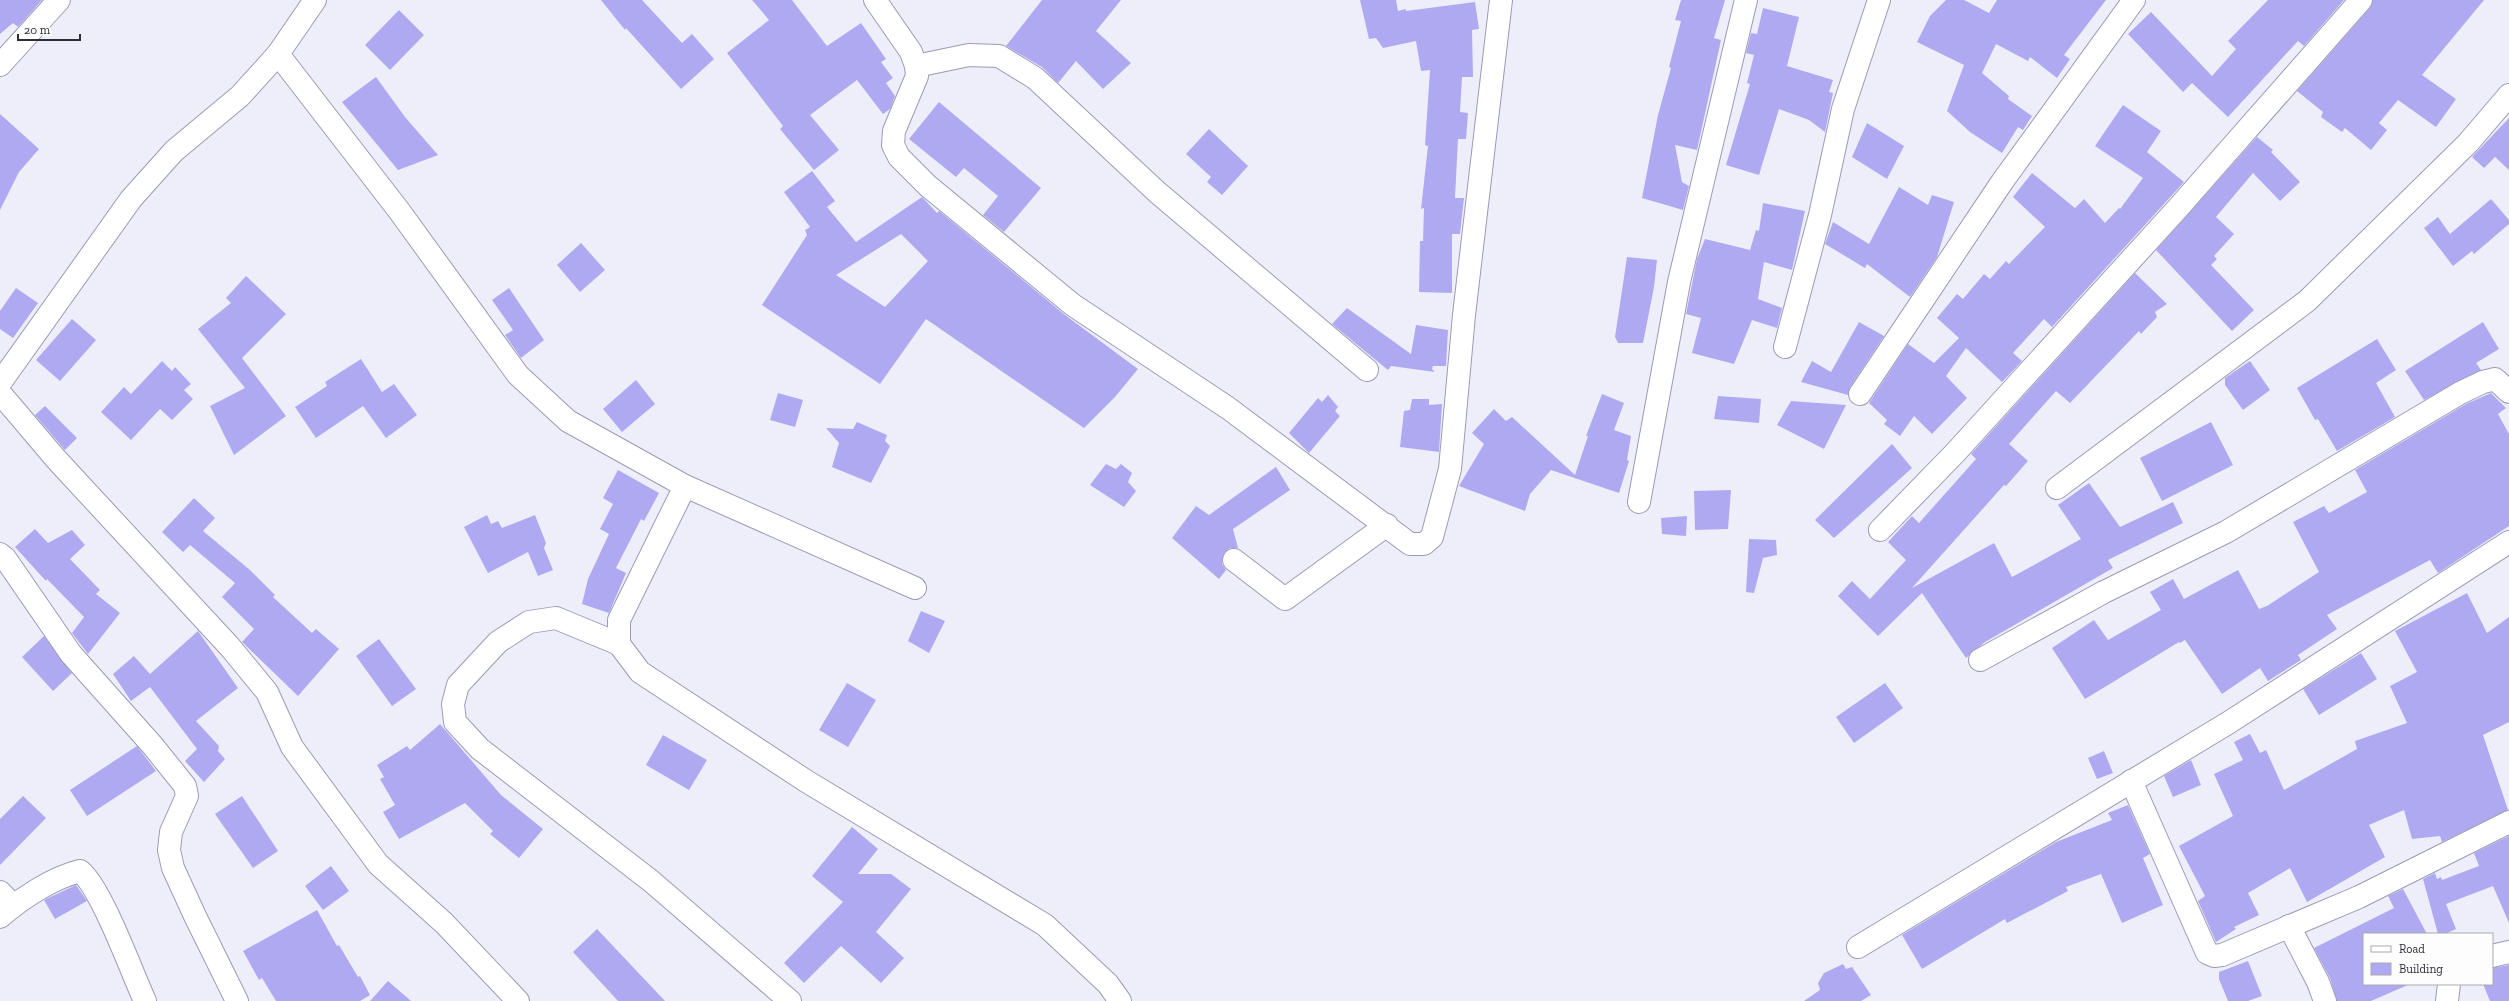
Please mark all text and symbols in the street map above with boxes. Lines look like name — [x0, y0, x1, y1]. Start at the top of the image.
scale bar — [18, 16, 80, 42]
text: 20 m — [24, 23, 51, 37]
legend — [2363, 933, 2493, 985]
text: Road — [2399, 942, 2425, 956]
text: Building — [2399, 962, 2443, 976]

